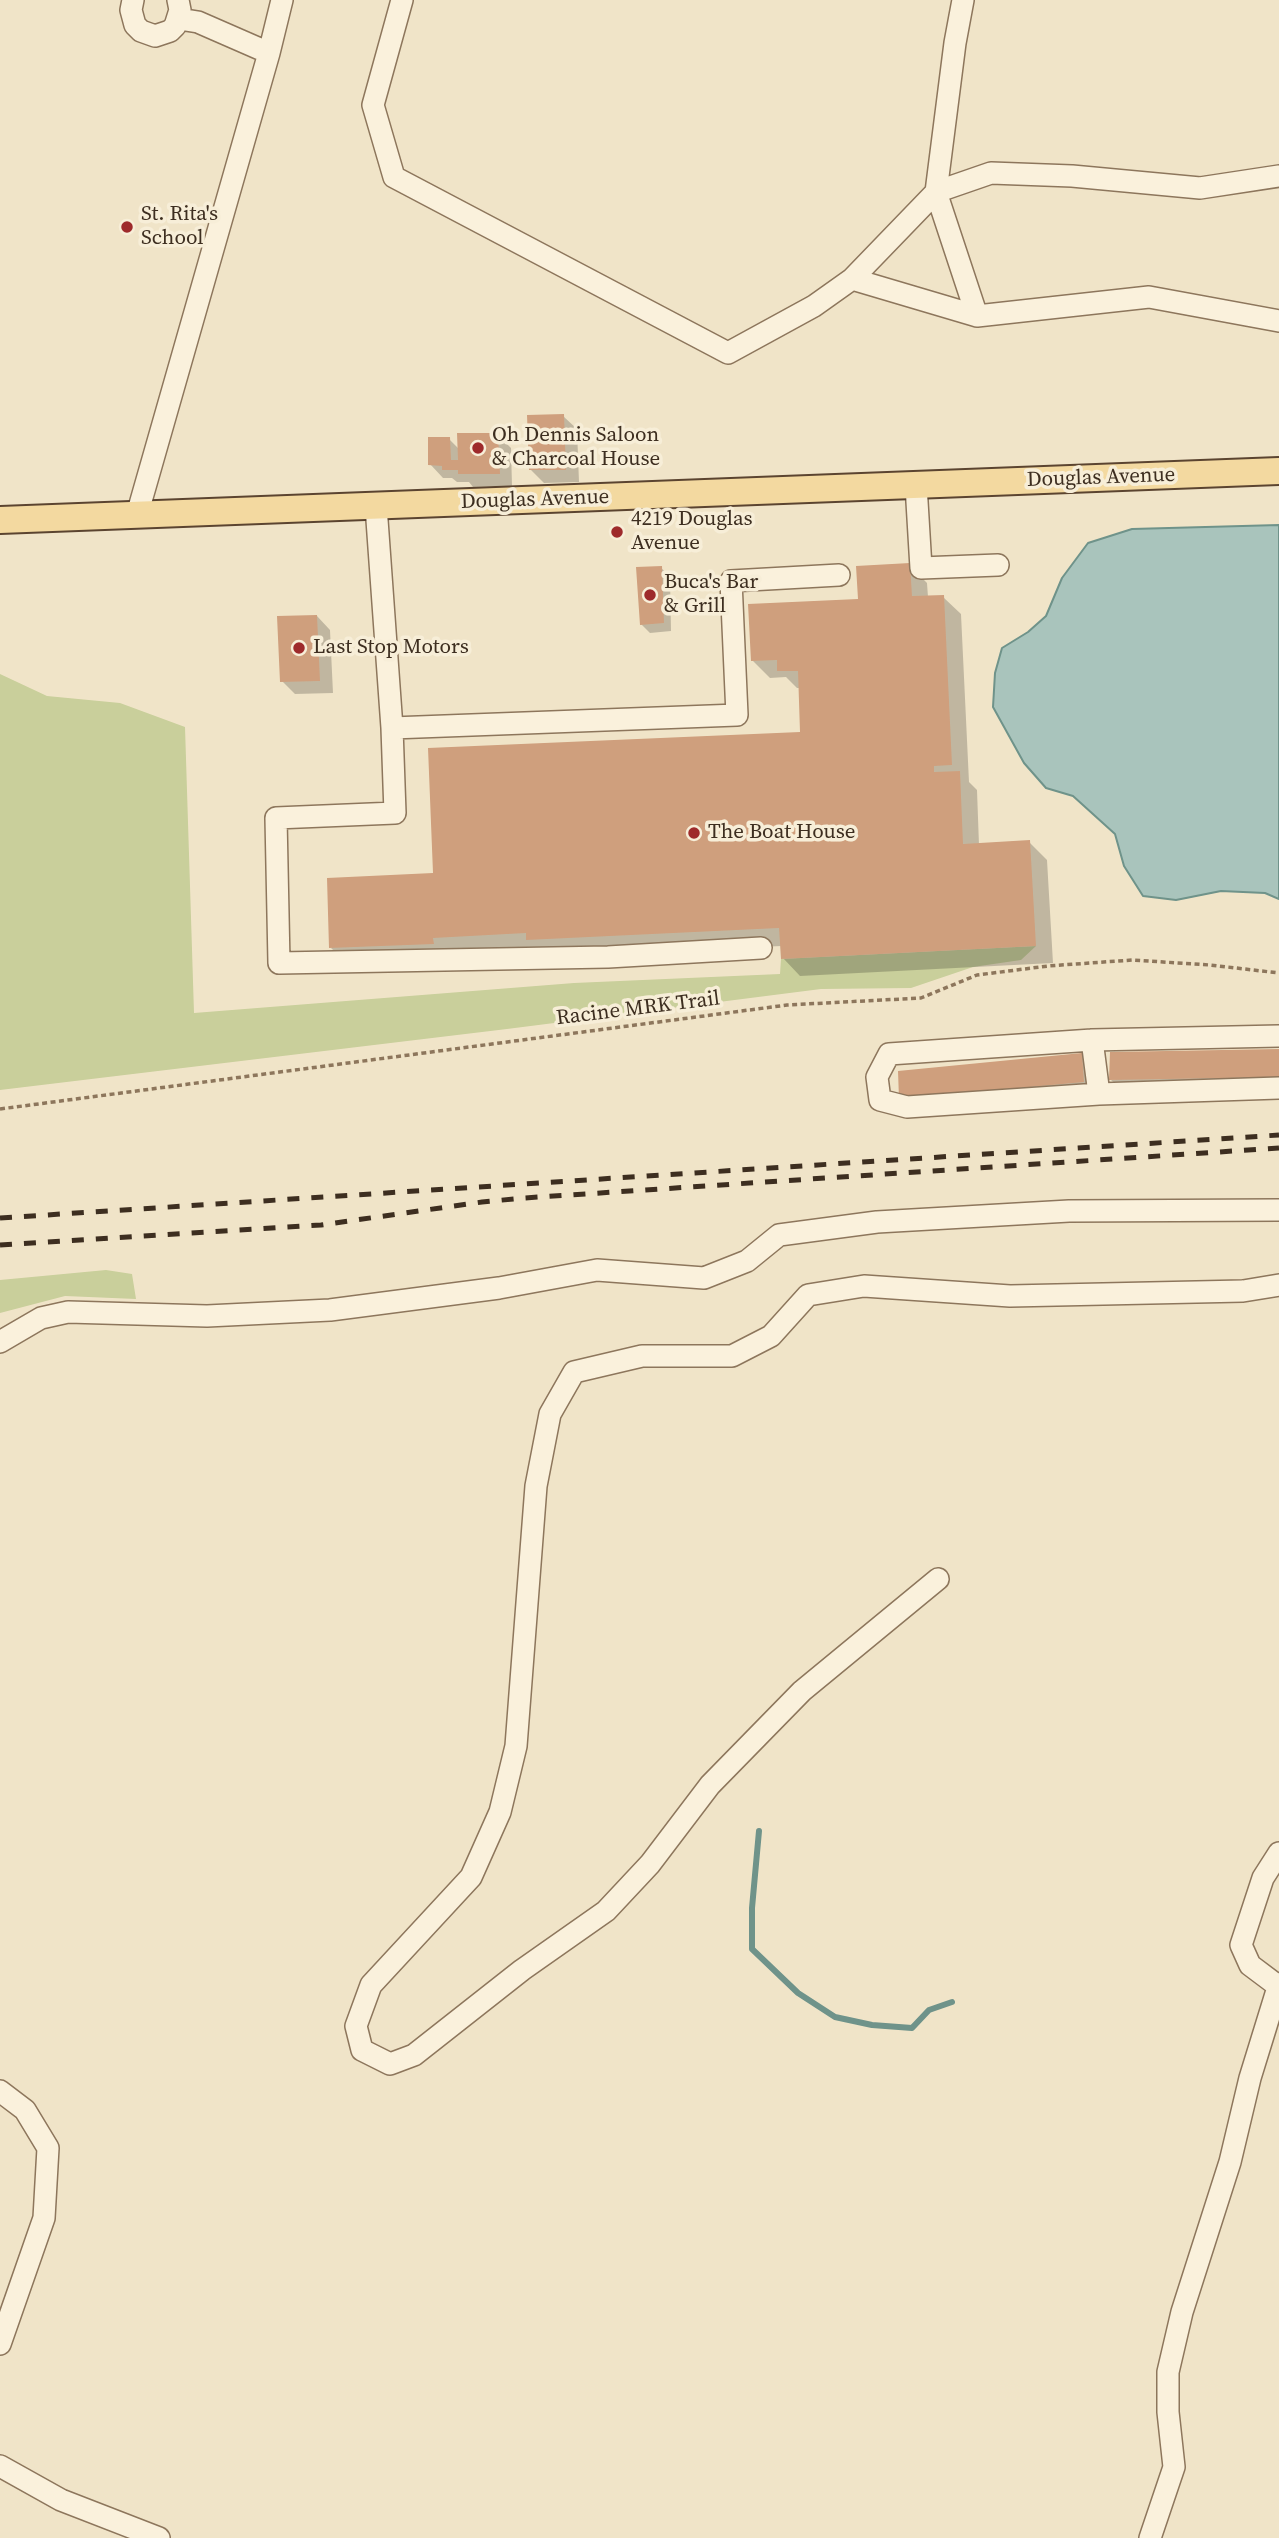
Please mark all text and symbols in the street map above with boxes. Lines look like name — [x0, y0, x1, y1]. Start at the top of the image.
place label: St. Rita's School — [141, 202, 218, 252]
marker: St. Rita's School — [119, 219, 135, 235]
place label: Oh Dennis Saloon & Charcoal House — [492, 423, 660, 473]
marker: Oh Dennis Saloon & Charcoal House — [470, 440, 486, 456]
street label: Douglas Avenue — [1026, 463, 1176, 493]
street label: Douglas Avenue — [460, 485, 610, 515]
place label: 4219 Douglas Avenue — [631, 507, 753, 557]
marker: 4219 Douglas Avenue — [609, 524, 625, 540]
place label: Buca's Bar & Grill — [664, 570, 758, 620]
marker: Buca's Bar & Grill — [642, 587, 658, 603]
place label: Last Stop Motors — [313, 635, 469, 661]
marker: Last Stop Motors — [291, 640, 307, 656]
place label: The Boat House — [708, 820, 856, 846]
marker: The Boat House — [686, 825, 702, 841]
street label: Racine MRK Trail — [555, 986, 721, 1032]

